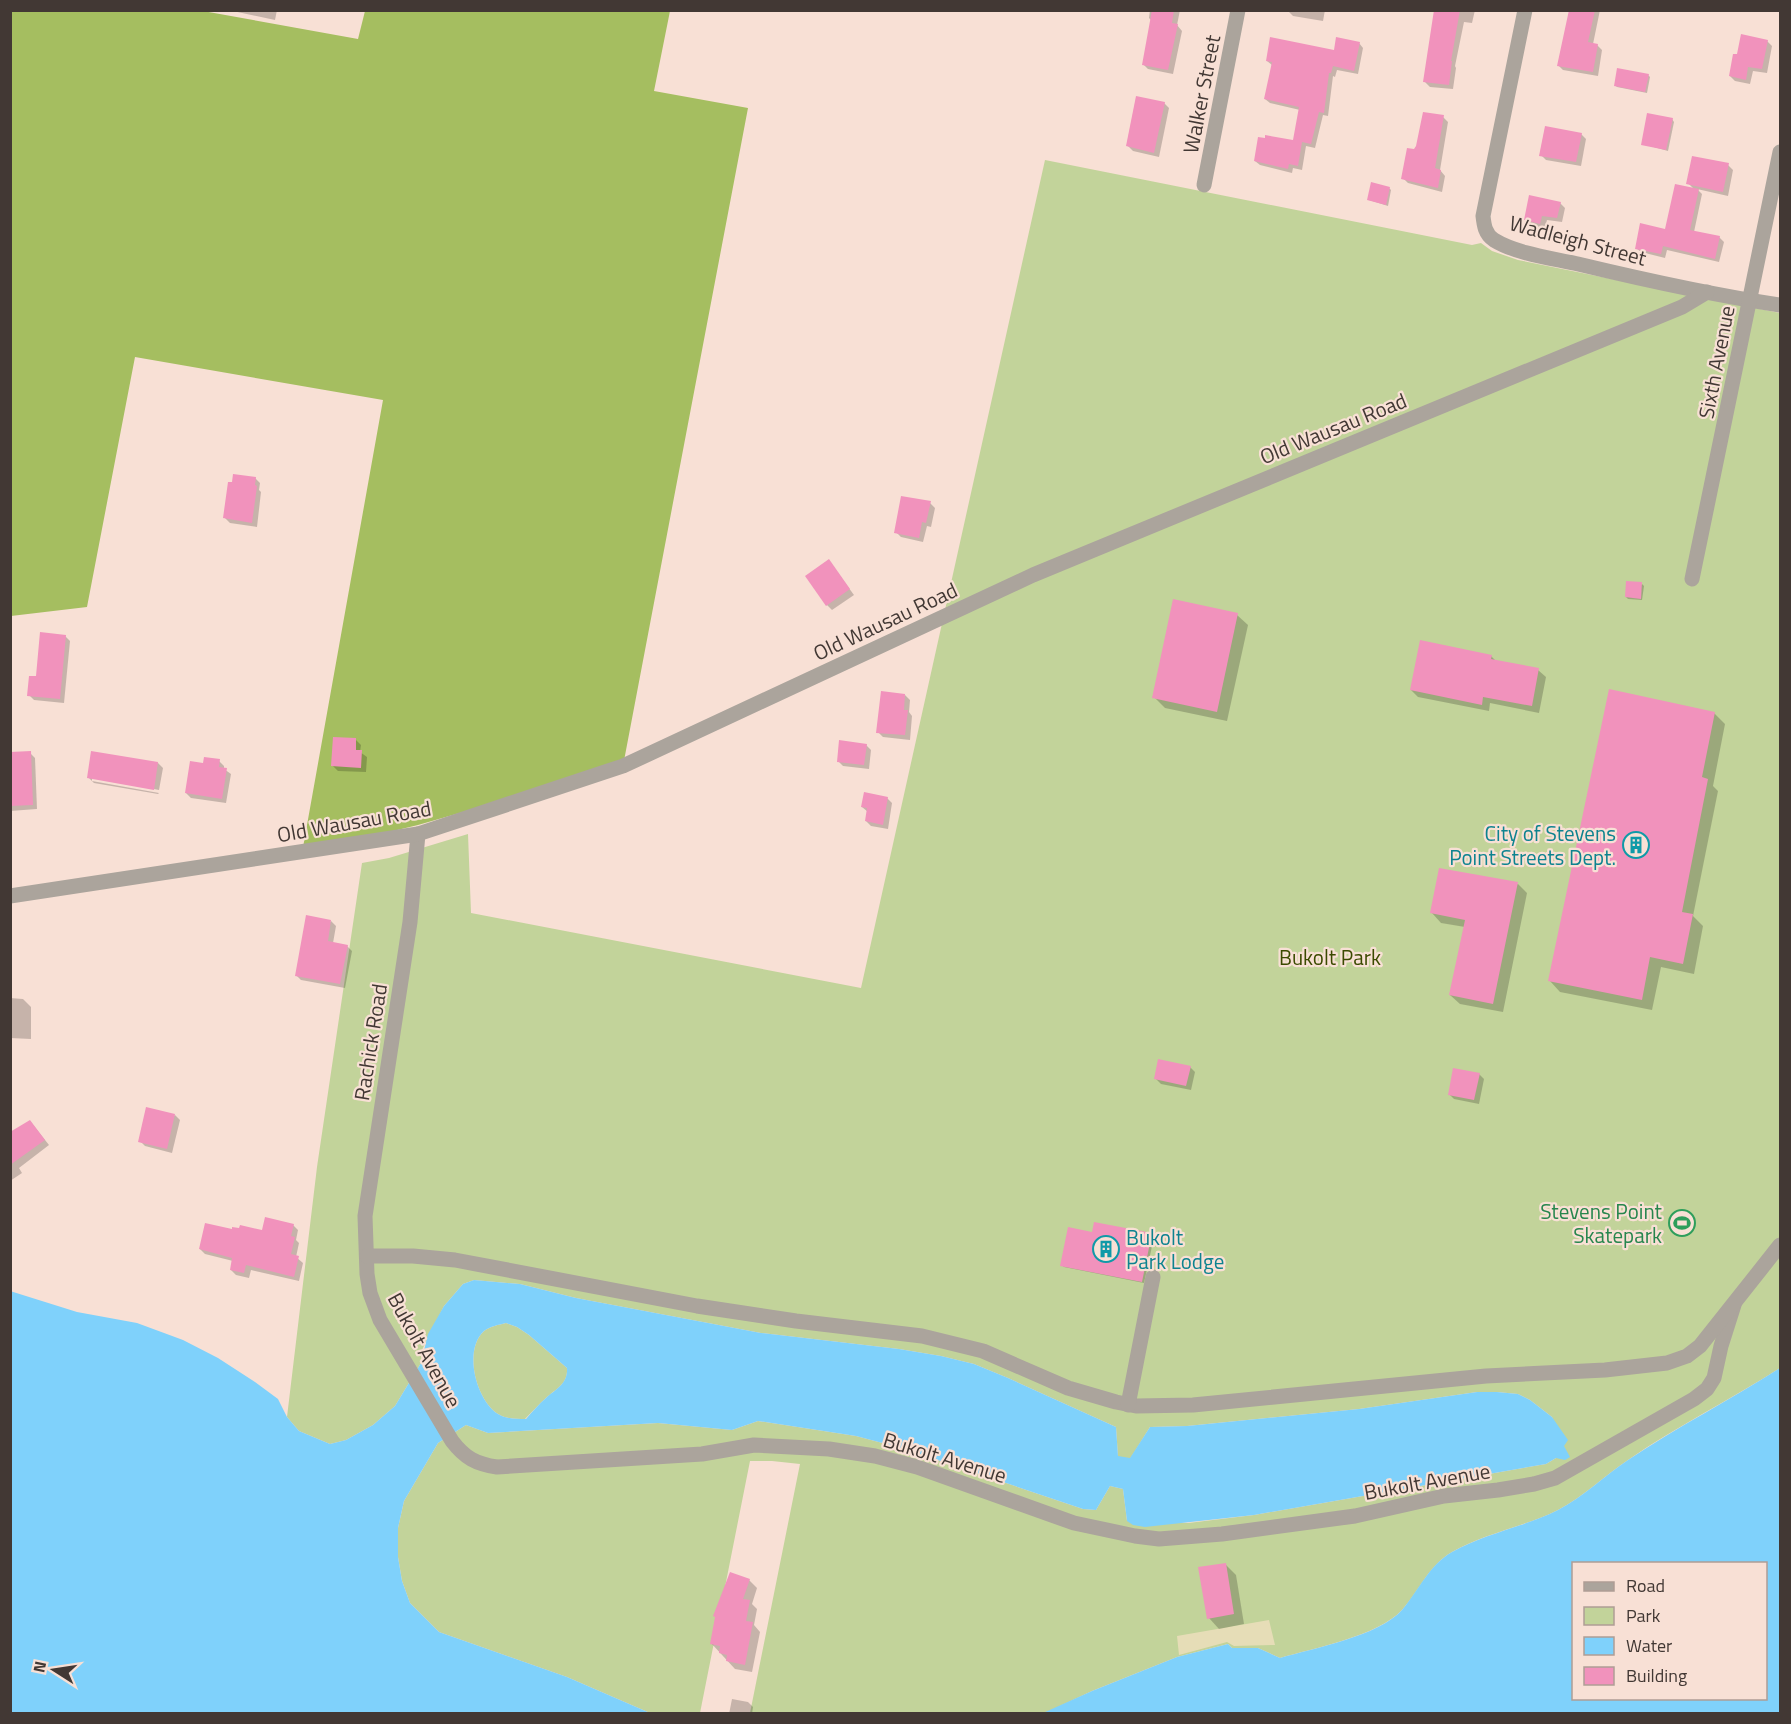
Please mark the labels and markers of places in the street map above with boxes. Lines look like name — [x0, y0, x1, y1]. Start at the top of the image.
place label: City of Stevens Point Streets Dept. — [1449, 817, 1616, 873]
building icon: City of Stevens Point Streets Dept. — [1621, 830, 1651, 860]
place label: Stevens Point Skatepark — [1540, 1195, 1663, 1251]
sports icon: Stevens Point Skatepark — [1667, 1208, 1697, 1238]
place label: Bukolt Park Lodge — [1126, 1221, 1224, 1277]
building icon: Bukolt Park Lodge — [1091, 1234, 1121, 1264]

